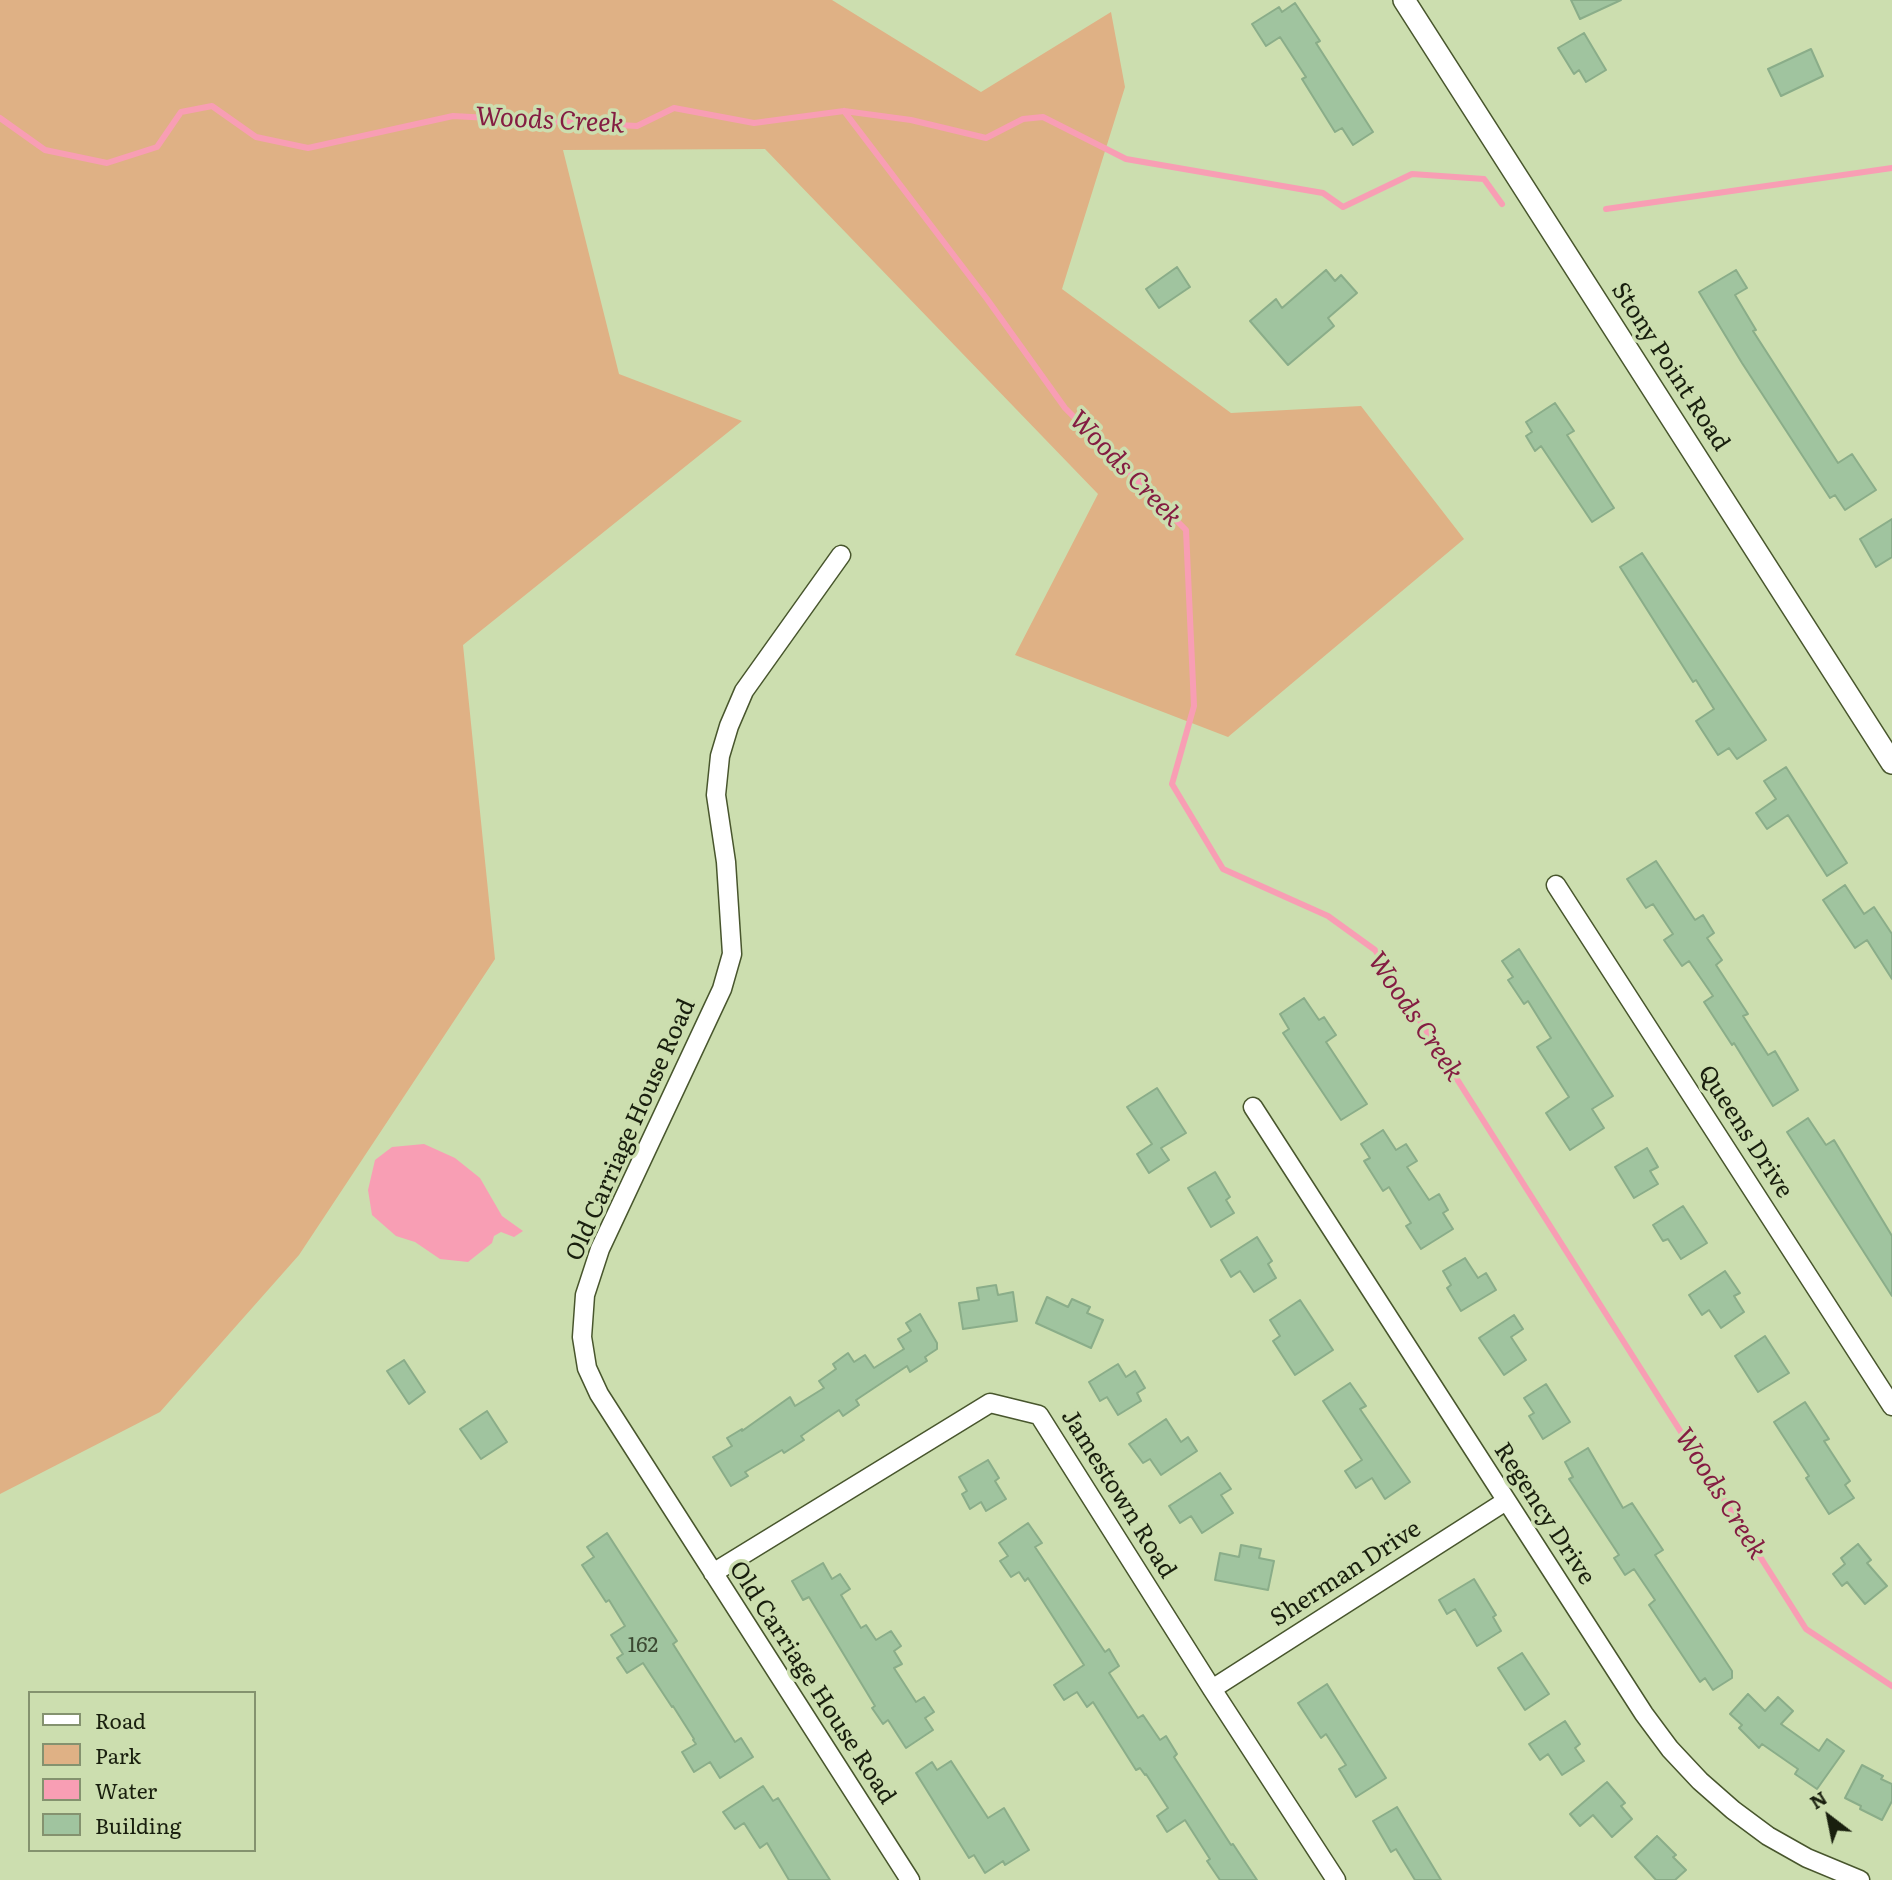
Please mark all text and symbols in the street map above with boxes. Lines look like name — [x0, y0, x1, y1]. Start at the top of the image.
water label: Woods Creek — [475, 102, 625, 140]
street label: Stony Point Road — [1605, 277, 1735, 457]
water label: Woods Creek — [1062, 405, 1188, 533]
water label: Woods Creek — [1360, 947, 1470, 1087]
street label: Old Carriage House Road — [560, 995, 702, 1265]
street label: Queens Drive — [1691, 1060, 1799, 1204]
street label: Jamestown Road — [1054, 1404, 1182, 1584]
water label: Woods Creek — [1667, 1423, 1773, 1565]
street label: Regency Drive — [1487, 1438, 1601, 1590]
street label: Sherman Drive — [1265, 1515, 1427, 1633]
street label: Old Carriage House Road — [723, 1556, 901, 1810]
house number: 162 — [628, 1633, 658, 1659]
legend — [28, 1691, 256, 1852]
text: Road — [95, 1704, 146, 1735]
text: Park — [95, 1739, 141, 1770]
text: Water — [95, 1774, 157, 1805]
north arrow — [1794, 1782, 1864, 1852]
text: N — [1804, 1783, 1832, 1815]
text: Building — [95, 1809, 181, 1840]

